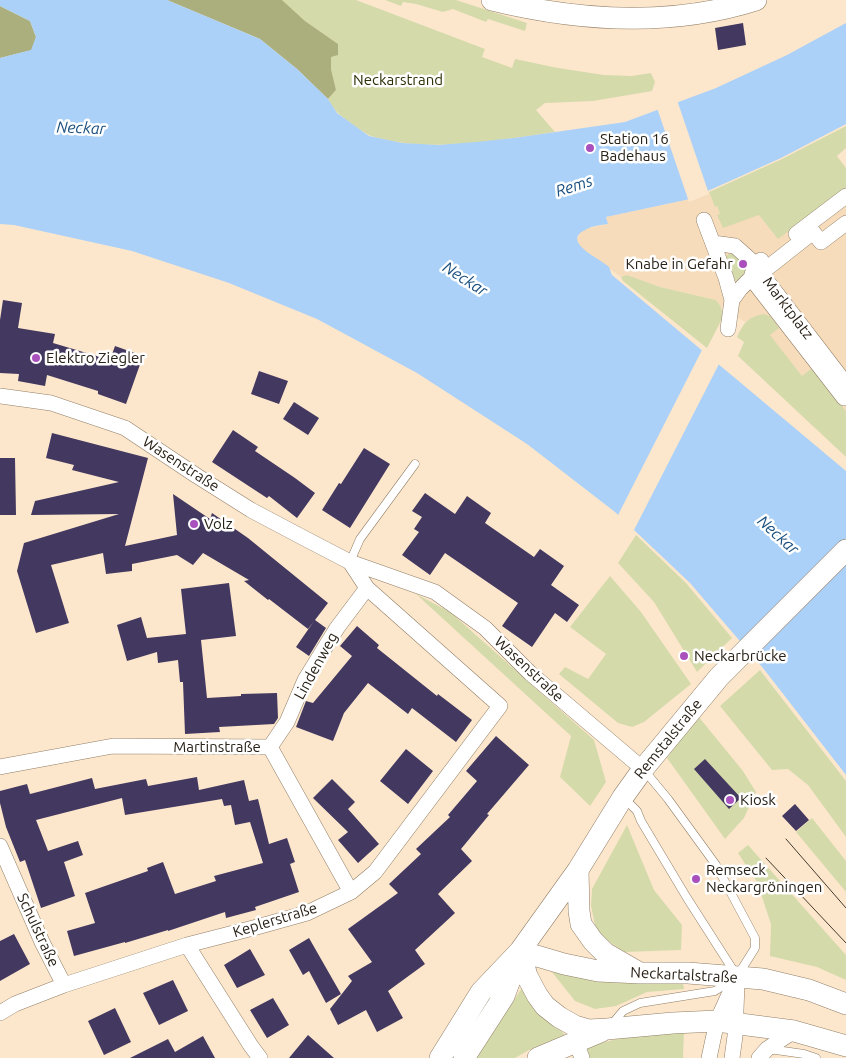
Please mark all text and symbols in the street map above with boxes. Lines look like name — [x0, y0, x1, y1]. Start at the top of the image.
park label: Neckarstrand — [353, 71, 443, 89]
water label: Neckar — [56, 118, 106, 138]
place label: Station 16 Badehaus — [600, 130, 669, 165]
marker: Station 16 Badehaus — [584, 142, 596, 154]
water label: Rems — [553, 171, 595, 201]
place label: Knabe in Gefahr — [626, 255, 733, 273]
water label: Neckar — [439, 258, 491, 300]
marker: Knabe in Gefahr — [737, 258, 749, 270]
street label: Marktplatz — [759, 273, 817, 343]
place label: Elektro Ziegler — [46, 349, 145, 367]
marker: Elektro Ziegler — [30, 352, 42, 364]
street label: Wasenstraße — [139, 433, 223, 495]
water label: Neckar — [753, 511, 803, 559]
place label: Volz — [204, 515, 233, 533]
marker: Volz — [188, 518, 200, 530]
street label: Lindenweg — [290, 629, 342, 703]
street label: Wasenstraße — [491, 632, 567, 706]
place label: Neckarbrücke — [694, 647, 787, 665]
marker: Neckarbrücke — [678, 650, 690, 662]
street label: Remstalstraße — [630, 695, 706, 783]
street label: Martinstraße — [173, 738, 261, 756]
place label: Kiosk — [740, 791, 776, 809]
marker: Kiosk — [724, 794, 736, 806]
place label: Remseck Neckargröningen — [706, 861, 822, 896]
marker: Remseck Neckargröningen — [690, 873, 702, 885]
street label: Schulstraße — [13, 890, 63, 970]
street label: Keplerstraße — [231, 899, 319, 941]
street label: Neckartalstraße — [630, 963, 738, 987]

